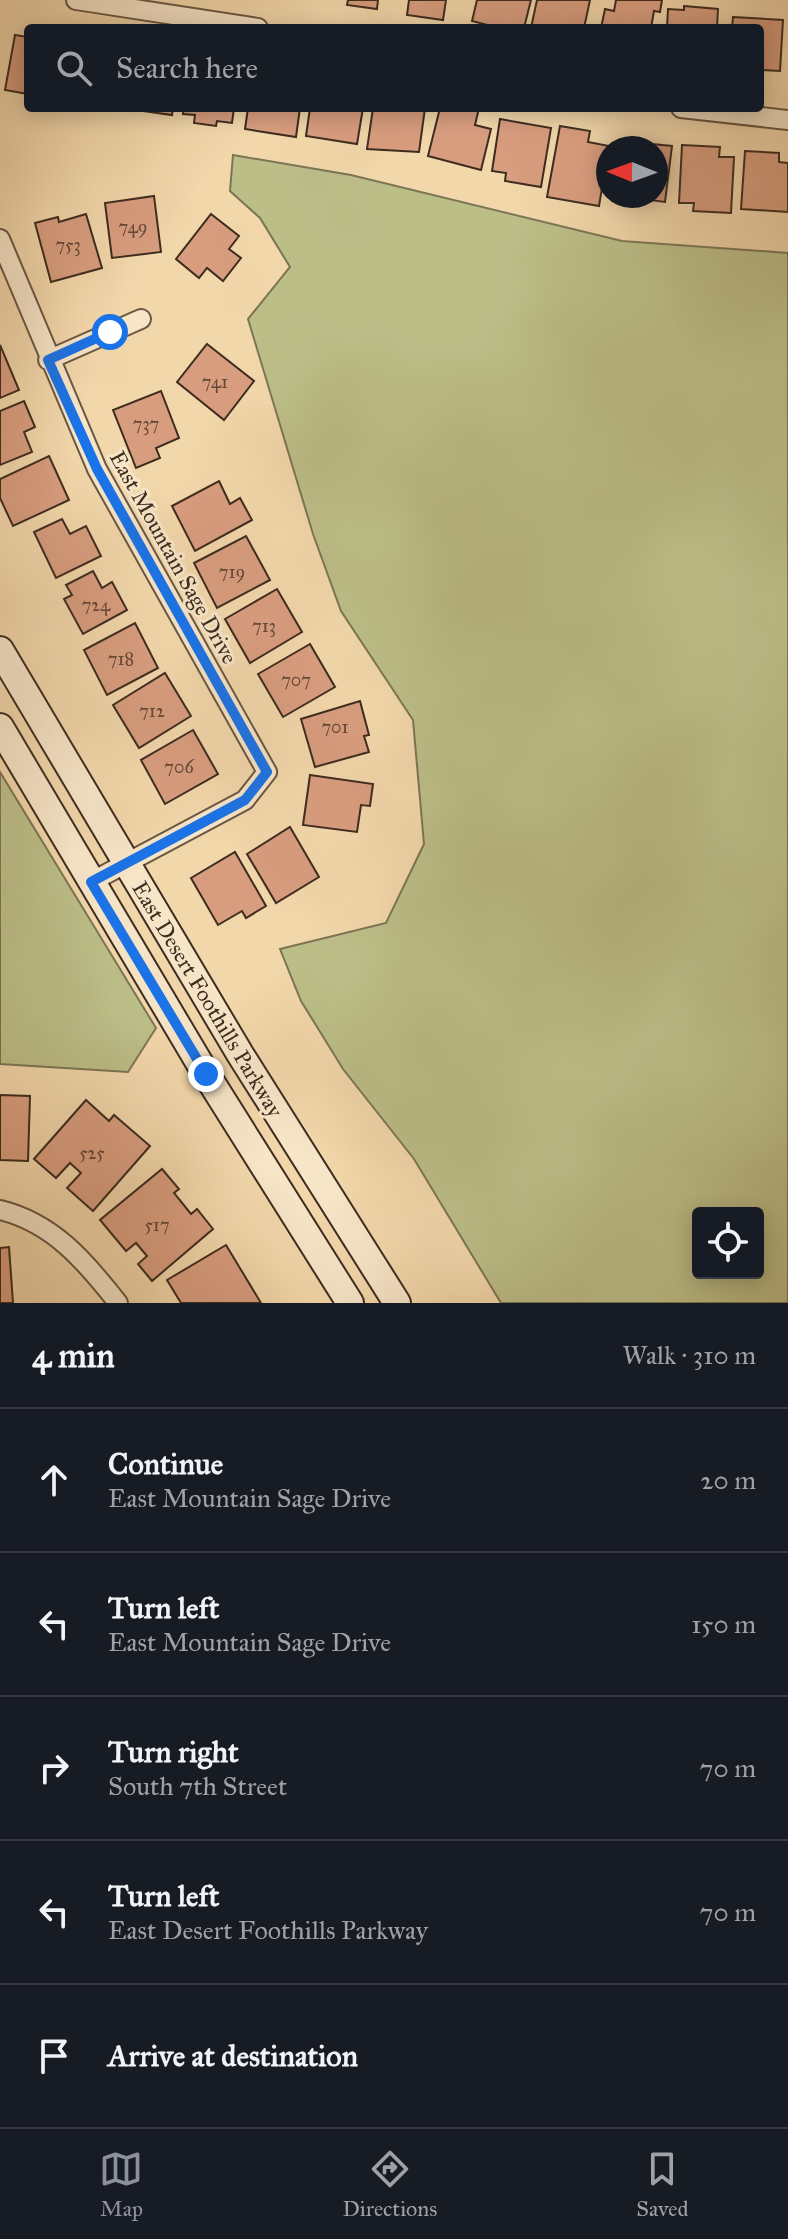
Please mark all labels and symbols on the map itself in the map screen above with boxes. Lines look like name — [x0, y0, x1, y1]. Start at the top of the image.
north arrow — [596, 136, 668, 208]
house number: 749 — [119, 216, 147, 238]
house number: 753 — [55, 234, 81, 256]
route start — [92, 314, 128, 350]
house number: 741 — [202, 371, 228, 393]
house number: 737 — [133, 413, 159, 435]
street label: East Mountain Sage Drive — [104, 446, 243, 669]
house number: 719 — [219, 561, 245, 583]
house number: 724 — [82, 594, 111, 616]
house number: 713 — [252, 615, 276, 637]
house number: 718 — [108, 648, 134, 670]
house number: 707 — [281, 669, 311, 691]
house number: 712 — [139, 700, 165, 722]
house number: 701 — [321, 716, 349, 738]
house number: 706 — [164, 756, 194, 778]
street label: East Desert Foothills Parkway — [126, 876, 289, 1123]
route end — [188, 1056, 224, 1092]
house number: 525 — [79, 1142, 105, 1164]
house number: 517 — [144, 1214, 170, 1236]

